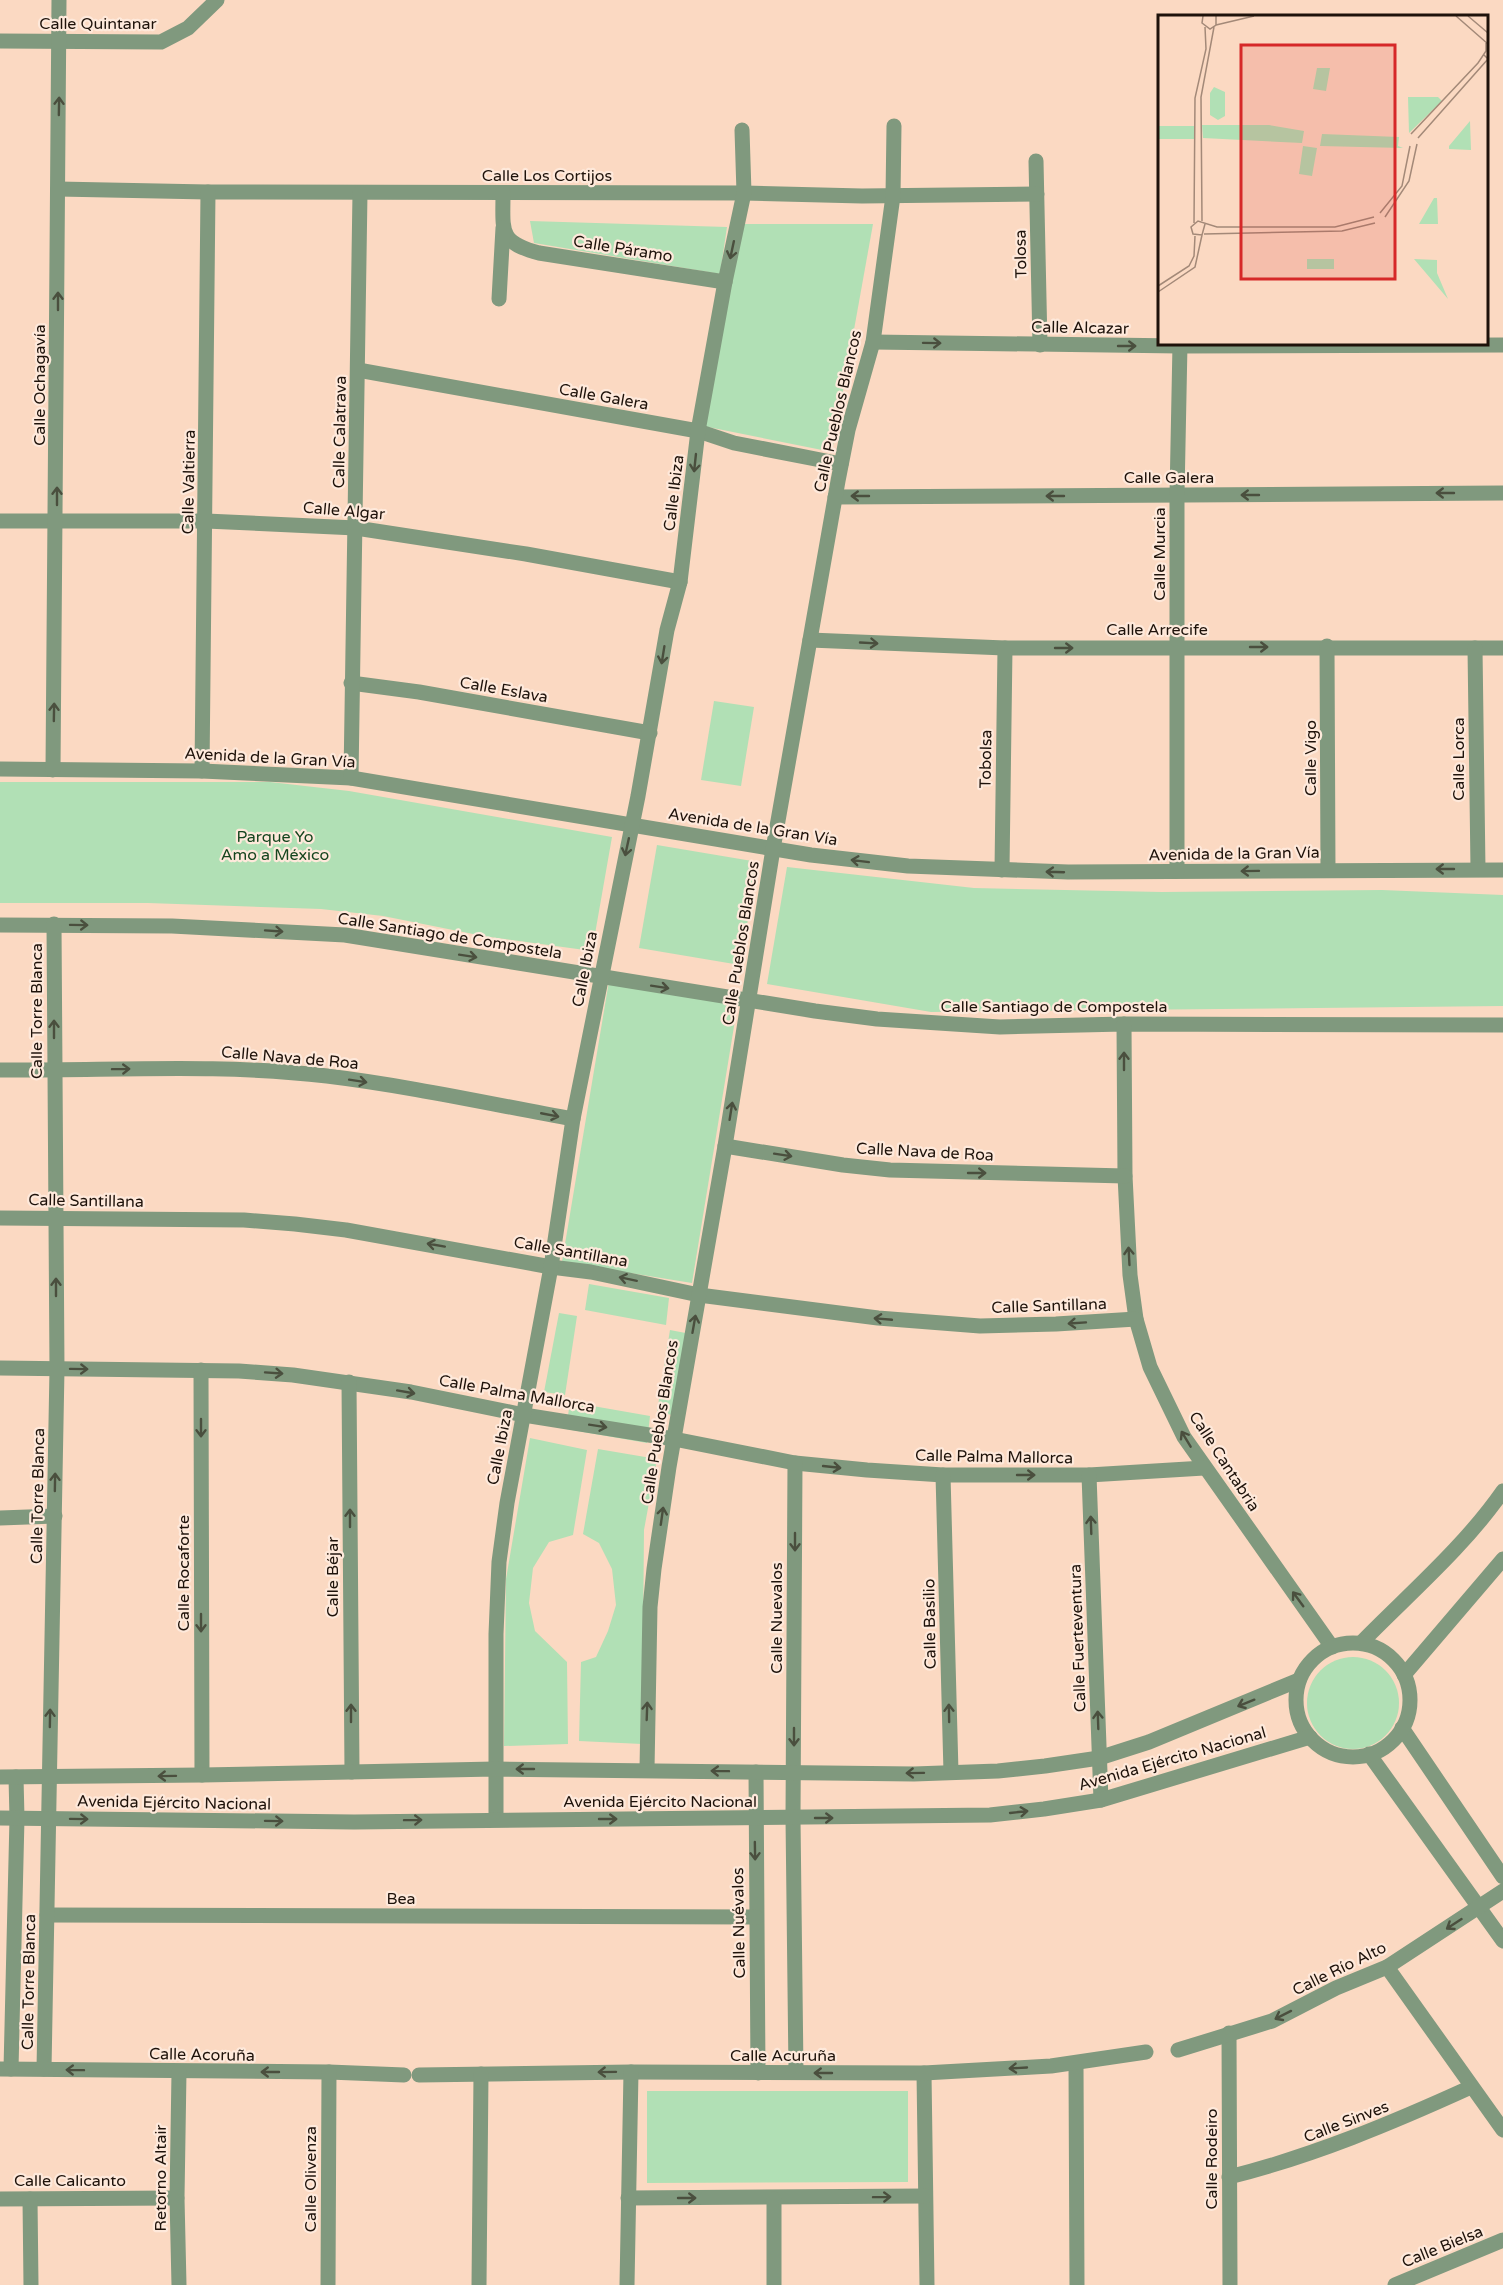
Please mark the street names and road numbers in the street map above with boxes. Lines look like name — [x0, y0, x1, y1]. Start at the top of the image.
street label: Calle Quintanar — [39, 14, 158, 34]
street label: Calle Los Cortijos — [482, 166, 612, 186]
street label: Tolosa — [1011, 229, 1031, 279]
street label: Calle Páramo — [572, 231, 674, 267]
street label: Calle Alcazar — [1031, 317, 1130, 339]
street label: Calle Ochagavía — [30, 324, 50, 446]
street label: Calle Pueblos Blancos — [810, 328, 866, 494]
street label: Calle Calatrava — [329, 376, 351, 489]
street label: Calle Galera — [557, 379, 650, 415]
street label: Calle Valtierra — [178, 429, 200, 535]
street label: Calle Ibiza — [659, 454, 689, 532]
street label: Calle Galera — [1124, 468, 1214, 488]
street label: Calle Algar — [302, 497, 387, 525]
street label: Calle Murcia — [1150, 507, 1170, 601]
street label: Calle Arrecife — [1106, 620, 1208, 640]
street label: Calle Eslava — [458, 672, 550, 708]
street label: Calle Lorca — [1449, 717, 1469, 801]
street label: Calle Vigo — [1301, 720, 1321, 796]
street label: Tobolsa — [975, 729, 997, 789]
street label: Avenida de la Gran Vía — [184, 744, 356, 772]
street label: Avenida de la Gran Vía — [667, 804, 839, 850]
street label: Avenida de la Gran Vía — [1148, 843, 1320, 865]
street label: Calle Pueblos Blancos — [718, 860, 764, 1027]
street label: Calle Santiago de Compostela — [336, 908, 563, 964]
street label: Calle Ibiza — [568, 930, 602, 1009]
street label: Calle Torre Blanca — [27, 943, 47, 1079]
street label: Calle Santiago de Compostela — [941, 997, 1167, 1017]
street label: Calle Nava de Roa — [220, 1042, 359, 1074]
street label: Calle Nava de Roa — [856, 1138, 994, 1166]
street label: Calle Santillana — [28, 1190, 144, 1212]
street label: Calle Santillana — [512, 1232, 629, 1272]
street label: Calle Santillana — [991, 1294, 1107, 1318]
street label: Calle Pueblos Blancos — [637, 1339, 683, 1506]
street label: Calle Palma Mallorca — [437, 1370, 596, 1418]
street label: Calle Ibiza — [483, 1408, 517, 1487]
street label: Calle Cantabria — [1184, 1408, 1264, 1515]
street label: Calle Torre Blanca — [27, 1428, 49, 1564]
street label: Calle Palma Mallorca — [915, 1446, 1073, 1468]
street label: Calle Rocaforte — [174, 1515, 194, 1631]
street label: Calle Béjar — [323, 1536, 343, 1617]
street label: Calle Nuevalos — [767, 1562, 787, 1674]
street label: Calle Fuerteventura — [1065, 1563, 1091, 1712]
street label: Calle Basilio — [919, 1578, 941, 1670]
street label: Avenida Ejército Nacional — [1076, 1723, 1268, 1795]
street label: Avenida Ejército Nacional — [77, 1791, 271, 1815]
street label: Avenida Ejército Nacional — [563, 1792, 757, 1812]
street label: Calle Nuévalos — [728, 1867, 750, 1979]
street label: Bea — [386, 1889, 416, 1909]
street label: Calle Torre Blanca — [18, 1914, 40, 2050]
street label: Calle Río Alto — [1289, 1938, 1390, 2000]
street label: Calle Acoruña — [149, 2044, 255, 2066]
street label: Calle Acuruña — [730, 2046, 836, 2066]
street label: Calle Sinves — [1301, 2097, 1392, 2147]
street label: Calle Rodeiro — [1202, 2108, 1222, 2210]
street label: Retorno Altair — [151, 2124, 171, 2231]
street label: Calle Olivenza — [301, 2126, 321, 2232]
street label: Calle Calicanto — [14, 2171, 126, 2191]
street label: Calle Bielsa — [1399, 2222, 1486, 2272]

